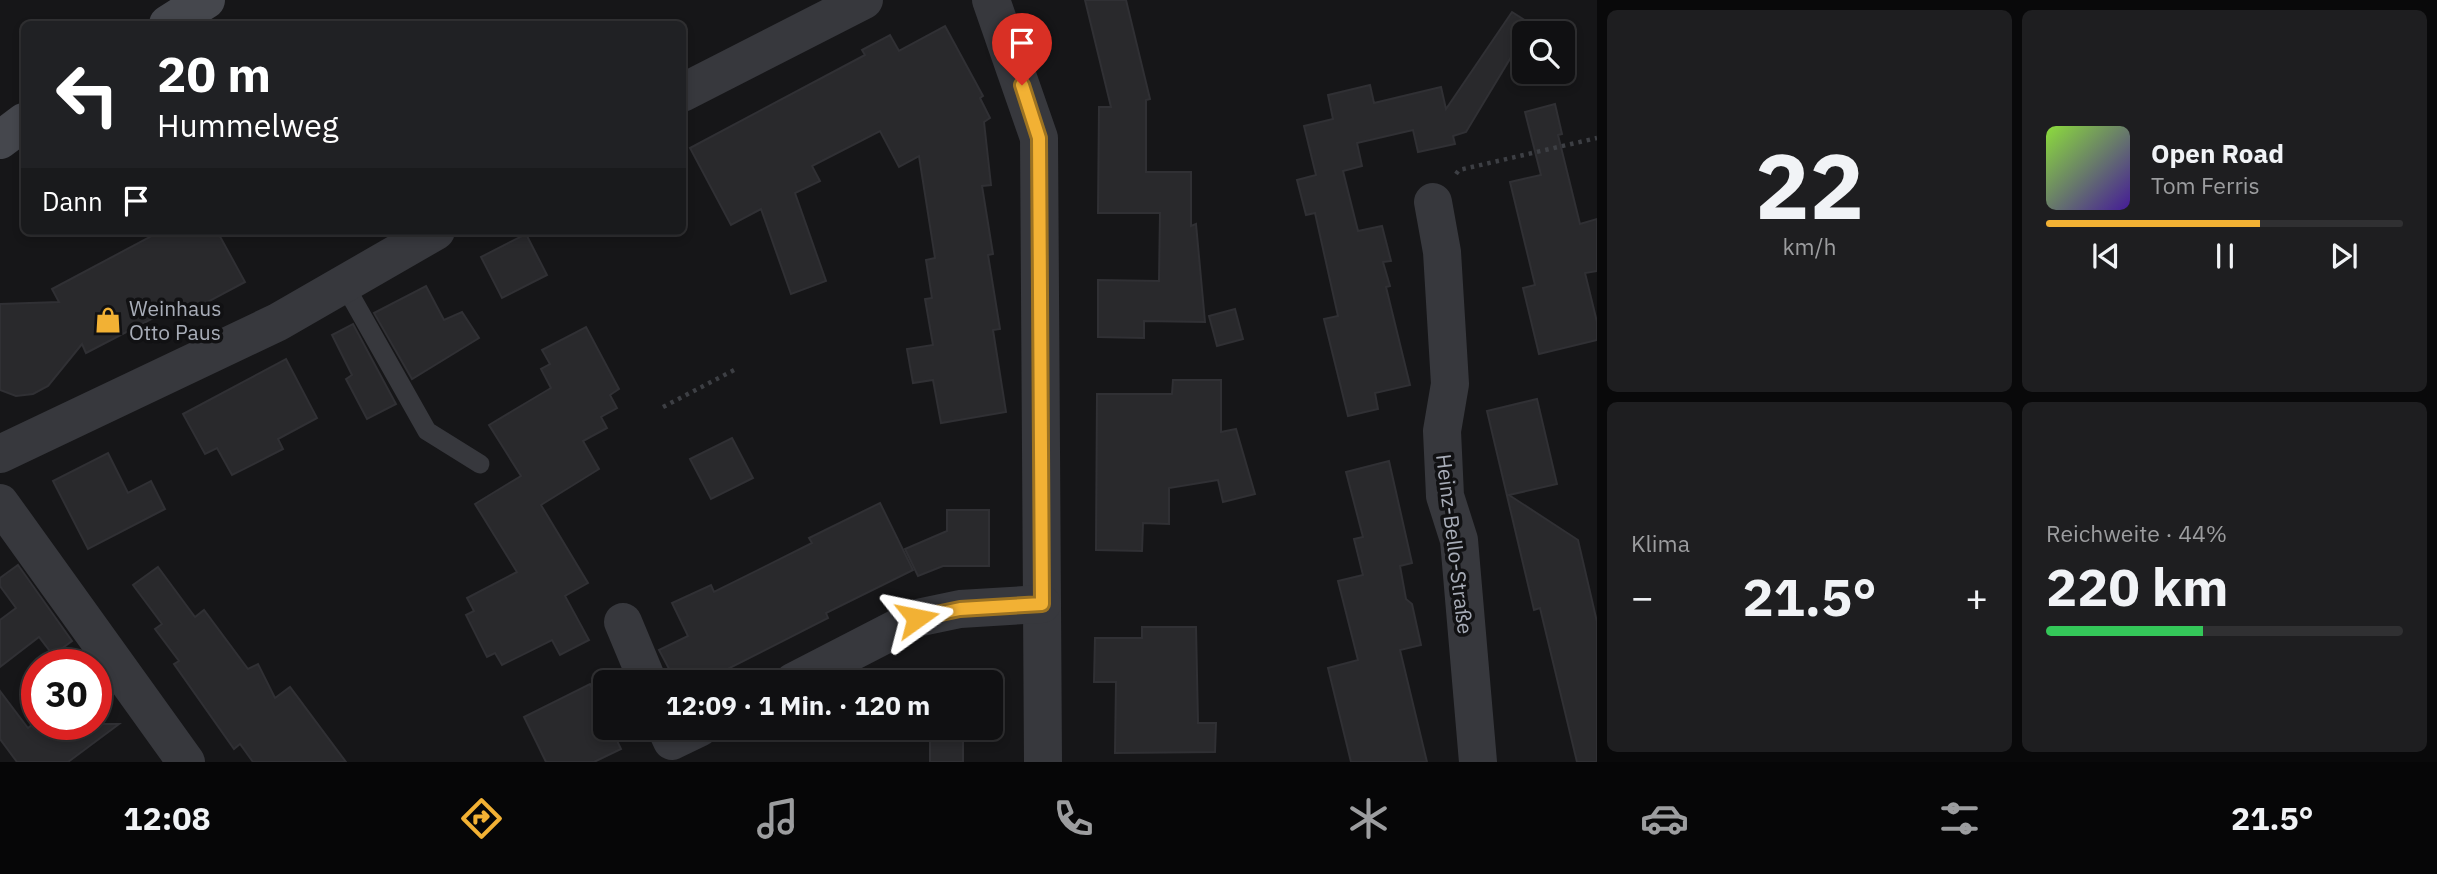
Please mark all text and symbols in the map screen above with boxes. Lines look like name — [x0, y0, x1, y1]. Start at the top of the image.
pin — [992, 13, 1052, 85]
map controls — [1512, 21, 1575, 84]
button: search — [1512, 21, 1575, 84]
icon: arrive — [1003, 24, 1041, 62]
text: 20 m — [157, 42, 271, 105]
icon: left — [42, 49, 133, 140]
text: Hummelweg — [157, 104, 339, 146]
text: 22 — [1755, 126, 1864, 244]
text: Open Road — [2151, 136, 2284, 170]
text: Tom Ferris — [2151, 170, 2260, 200]
icon: arrive — [117, 182, 155, 220]
text: Dann — [42, 184, 103, 218]
text: km/h — [1782, 231, 1837, 261]
icon: previous — [2087, 237, 2125, 275]
icon: pause — [2206, 237, 2244, 275]
icon: next — [2325, 237, 2363, 275]
place label: Weinhaus Otto Paus — [129, 294, 221, 346]
shop icon: Weinhaus Otto Paus — [93, 305, 123, 335]
street label: Heinz-Bello-Straße — [1430, 452, 1480, 636]
text: Reichweite · 44% — [2046, 518, 2227, 548]
text: Klima — [1631, 528, 1690, 558]
text: 220 km — [2046, 553, 2228, 620]
text: 21.5° — [1742, 563, 1877, 630]
text: − — [1631, 572, 1654, 621]
text: + — [1965, 572, 1988, 621]
position arrow — [880, 581, 954, 655]
speed limit sign: 30 — [21, 649, 112, 740]
text: 12:09 · 1 Min. · 120 m — [666, 688, 930, 722]
icon: directions — [457, 794, 506, 843]
icon: music — [753, 794, 802, 843]
icon: phone — [1049, 794, 1098, 843]
icon: climate — [1344, 794, 1393, 843]
icon: car — [1640, 794, 1689, 843]
icon: filters — [1935, 794, 1984, 843]
text: 12:08 — [123, 797, 211, 839]
text: 21.5° — [2231, 797, 2314, 839]

